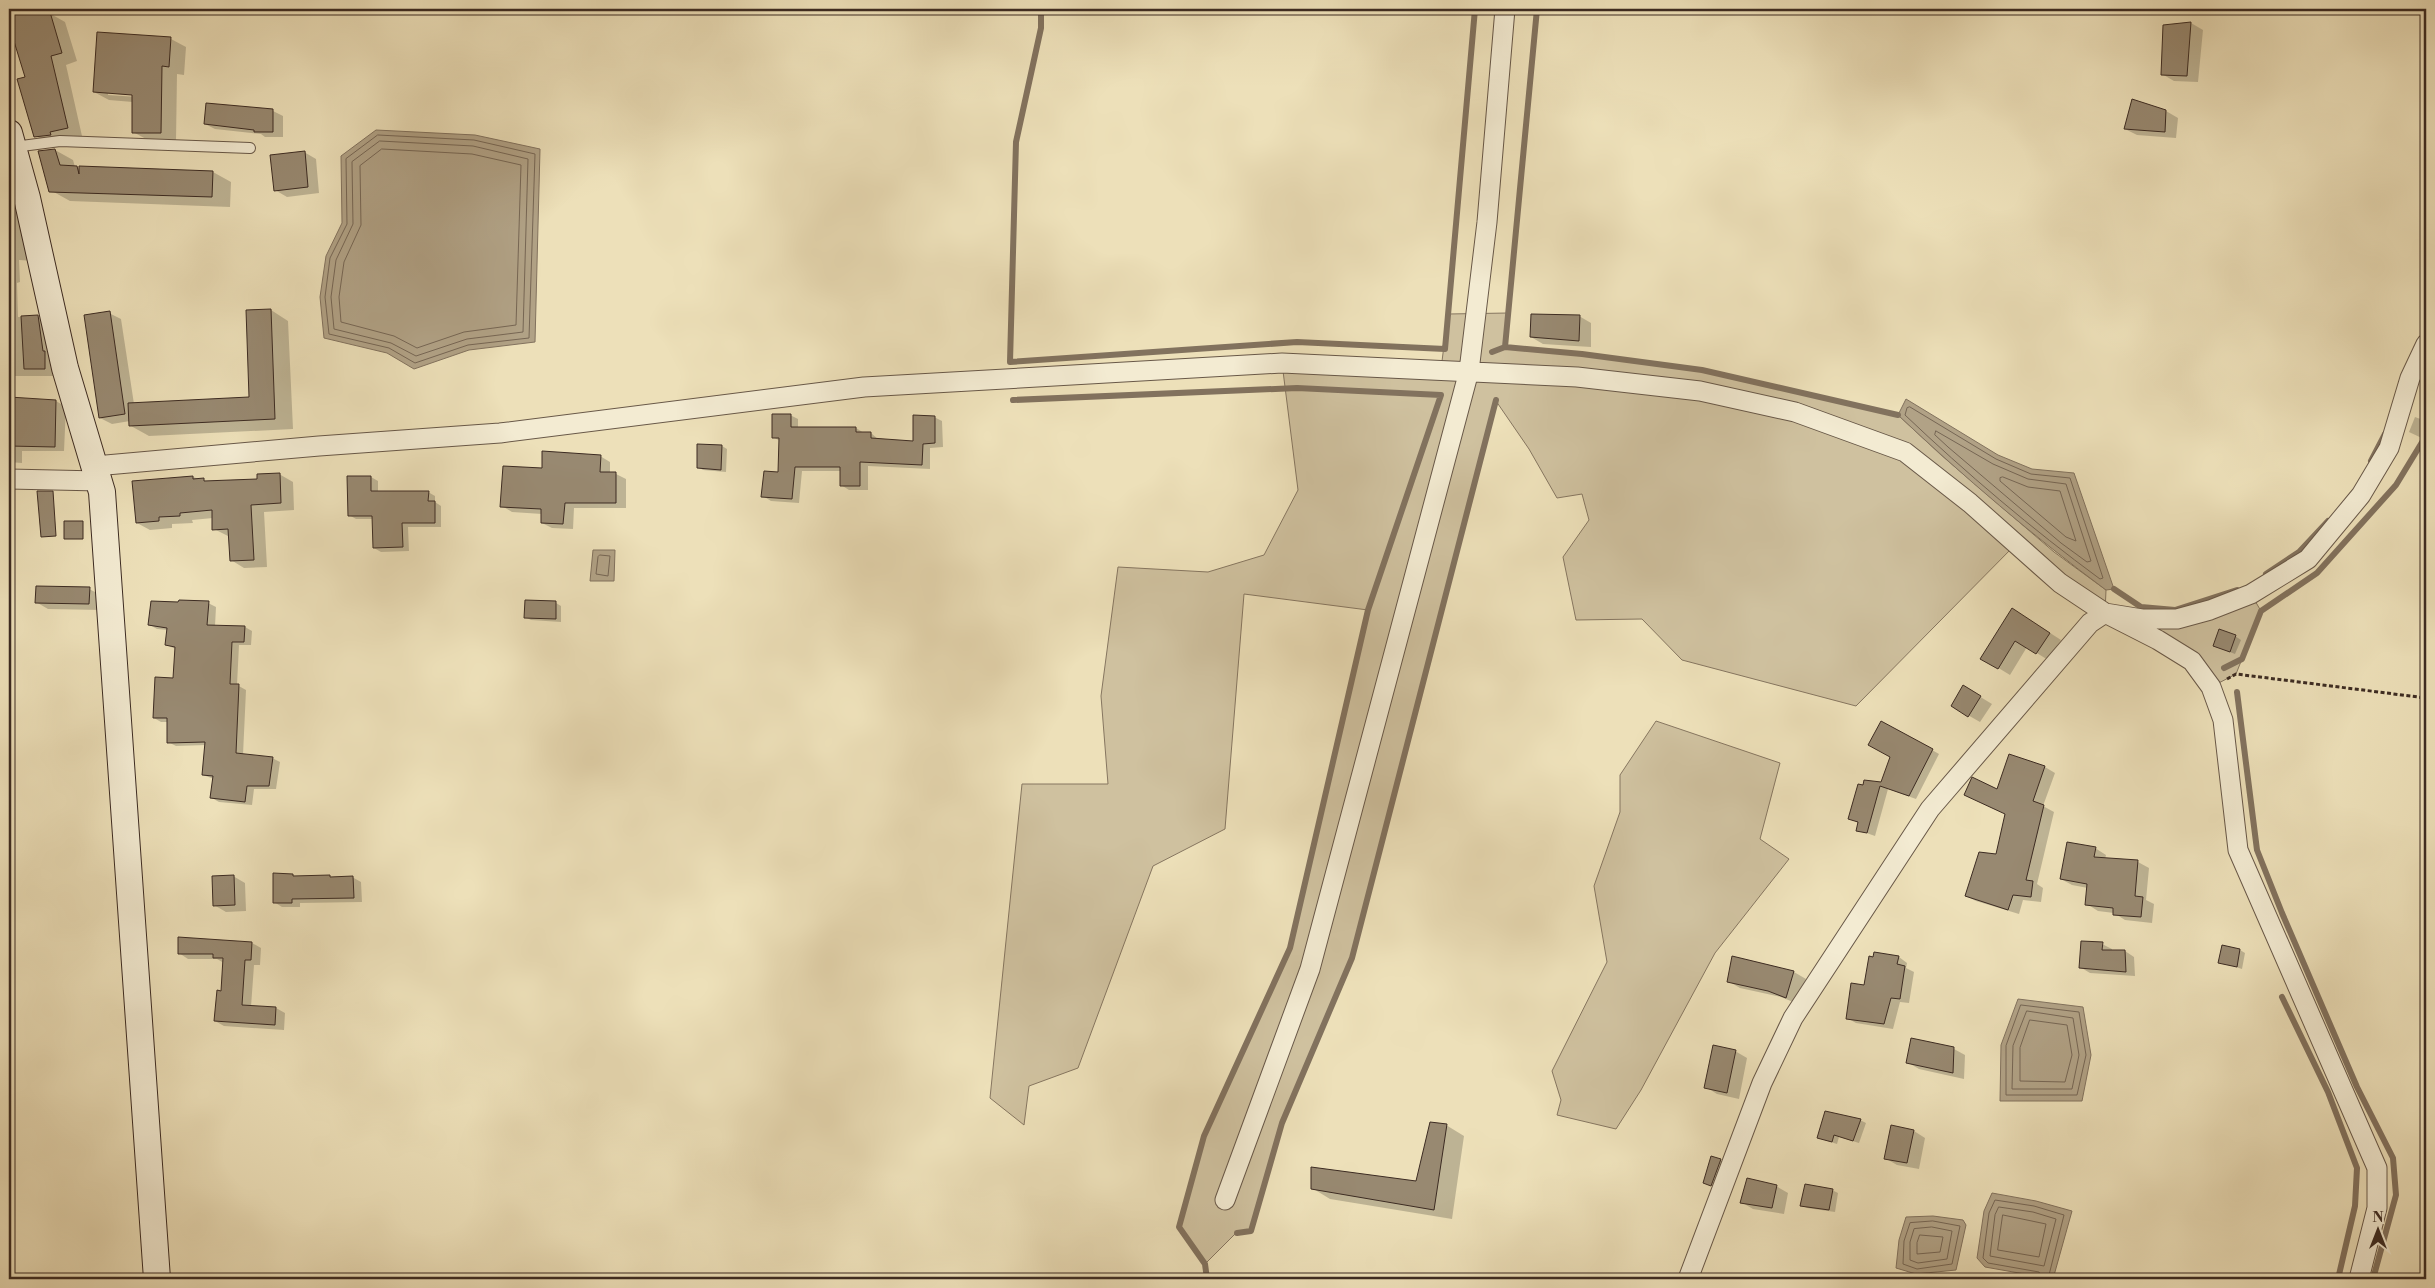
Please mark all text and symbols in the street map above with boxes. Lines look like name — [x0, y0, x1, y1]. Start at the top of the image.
north arrow — [2352, 1206, 2402, 1256]
text: N — [2372, 1209, 2384, 1227]

